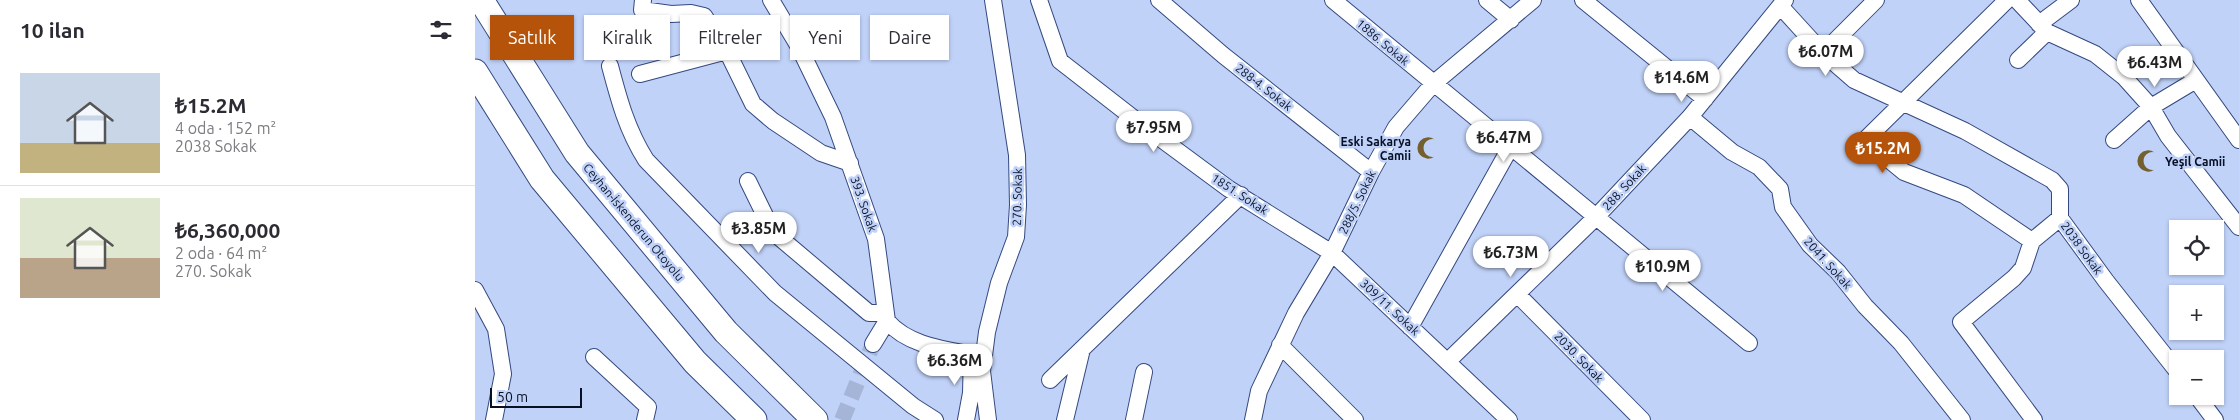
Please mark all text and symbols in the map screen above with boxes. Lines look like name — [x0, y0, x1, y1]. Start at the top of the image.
chip: Satılık — [490, 15, 574, 60]
chip: Kiralık — [584, 15, 670, 60]
chip: Filtreler — [680, 15, 780, 60]
chip: Yeni — [790, 15, 860, 60]
chip: Daire — [870, 15, 949, 60]
icon: filters — [427, 16, 455, 44]
street label: 1886. Sokak — [1354, 16, 1412, 68]
text: 10 ilan — [20, 18, 85, 42]
pin: ₺6.07M — [1785, 34, 1867, 77]
text: ₺6.07M — [1799, 42, 1853, 60]
pin: ₺6.43M — [2114, 46, 2196, 88]
text: ₺6.43M — [2128, 53, 2182, 71]
street label: 288-4. Sokak — [1233, 61, 1295, 113]
pin: ₺14.6M — [1641, 61, 1723, 103]
text: ₺14.6M — [1655, 68, 1709, 86]
icon: home — [60, 93, 120, 153]
text: ₺15.2M — [175, 93, 246, 117]
pin: ₺7.95M — [1113, 110, 1195, 153]
text: ₺7.95M — [1127, 118, 1181, 136]
text: 4 oda · 152 m² — [175, 119, 276, 137]
pin: ₺6.47M — [1463, 120, 1545, 163]
text: ₺6.47M — [1477, 128, 1531, 146]
pin: ₺15.2M — [1842, 132, 1924, 174]
place label: Eski Sakarya Camii — [1341, 135, 1411, 162]
mosque icon: Eski Sakarya Camii — [1415, 135, 1441, 161]
text: 2038 Sokak — [175, 137, 257, 155]
text: ₺15.2M — [1856, 139, 1910, 157]
mosque icon: Yeşil Camii — [2135, 148, 2161, 174]
place label: Yeşil Camii — [2165, 155, 2225, 170]
street label: Ceyhan-İskenderun Otoyolu — [581, 161, 687, 283]
street label: 288. Sokak — [1600, 162, 1648, 212]
street label: 270. Sokak — [1010, 168, 1024, 226]
street label: 288/5. Sokak — [1336, 168, 1378, 236]
street label: 1851. Sokak — [1209, 171, 1271, 217]
street label: 393. Sokak — [848, 175, 880, 233]
pin: ₺3.85M — [718, 212, 800, 254]
icon: home — [60, 218, 120, 278]
text: ₺6,360,000 — [175, 218, 280, 242]
text: ₺3.85M — [732, 219, 786, 237]
street label: 2038 Sokak — [2059, 219, 2105, 277]
map controls — [2169, 220, 2224, 405]
button: locate — [2169, 220, 2224, 275]
street label: 2041. Sokak — [1802, 235, 1854, 291]
pin: ₺6.73M — [1470, 236, 1552, 278]
text: ₺6.73M — [1484, 243, 1538, 261]
text: 2 oda · 64 m² — [175, 244, 267, 262]
pin: ₺10.9M — [1622, 250, 1704, 292]
text: ₺10.9M — [1636, 257, 1690, 275]
text: 270. Sokak — [175, 262, 252, 280]
street label: 309/11. Sokak — [1358, 276, 1422, 338]
button: + — [2169, 285, 2224, 340]
street label: 2030. Sokak — [1552, 329, 1606, 385]
pin: ₺6.36M — [914, 344, 996, 386]
button: − — [2169, 350, 2224, 405]
text: ₺6.36M — [928, 351, 982, 369]
scale bar — [490, 385, 583, 408]
text: 50 m — [497, 389, 528, 405]

